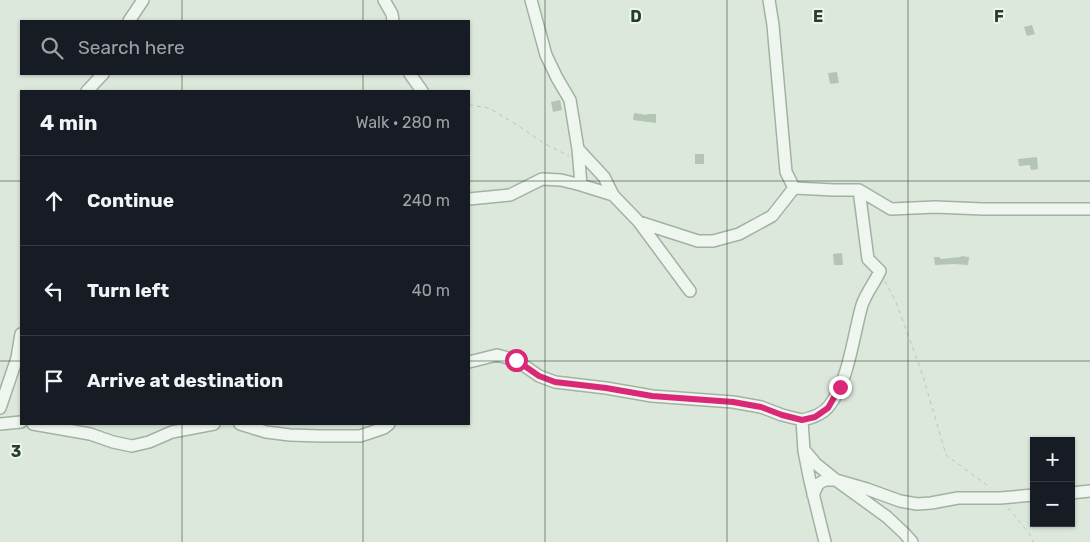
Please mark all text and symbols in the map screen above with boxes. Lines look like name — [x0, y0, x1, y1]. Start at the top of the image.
text: D — [630, 7, 642, 26]
text: E — [813, 7, 823, 26]
text: F — [994, 7, 1004, 26]
search box — [20, 20, 470, 75]
icon: search — [38, 34, 66, 62]
text: Search here — [78, 36, 185, 59]
text: 4 min — [40, 110, 98, 135]
text: Walk · 280 m — [356, 113, 450, 132]
icon: ahead — [40, 187, 68, 215]
text: Continue — [87, 189, 174, 212]
text: 240 m — [403, 191, 450, 210]
icon: left — [40, 277, 68, 305]
text: Turn left — [87, 279, 169, 302]
text: 40 m — [412, 281, 450, 300]
route start — [505, 349, 528, 372]
icon: arrive — [40, 367, 68, 395]
text: Arrive at destination — [87, 369, 283, 392]
route end — [829, 376, 852, 399]
map controls — [1030, 437, 1075, 527]
button: + — [1030, 437, 1075, 482]
text: 3 — [11, 442, 21, 461]
button: − — [1030, 482, 1075, 527]

